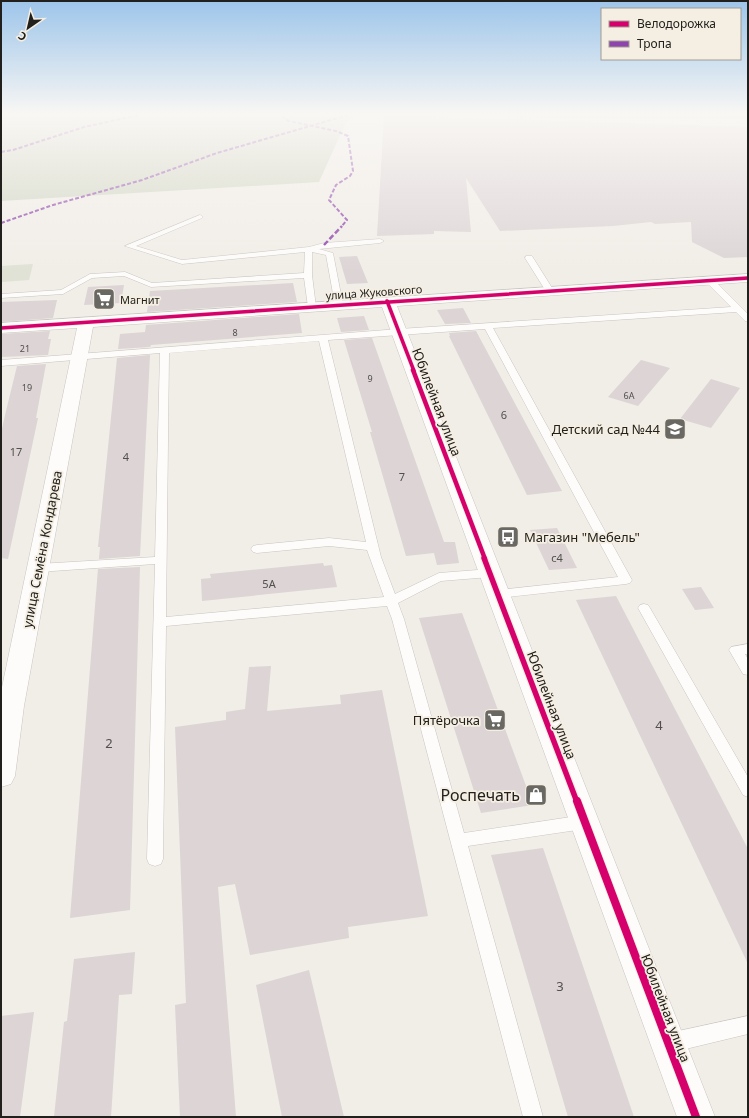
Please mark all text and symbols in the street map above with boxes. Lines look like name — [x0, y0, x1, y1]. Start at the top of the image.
north arrow — [8, 8, 48, 48]
legend — [601, 8, 741, 60]
text: Велодорожка — [637, 15, 716, 32]
text: С — [15, 28, 29, 45]
text: Тропа — [637, 35, 672, 52]
street label: улица Жуковского — [325, 281, 423, 303]
supermarket icon: Магнит — [91, 286, 117, 312]
place label: Магнит — [120, 292, 160, 307]
house number: 8 — [232, 326, 238, 339]
house number: 21 — [20, 342, 30, 355]
street label: Юбилейная улица — [408, 345, 466, 459]
house number: 9 — [367, 372, 373, 385]
house number: 19 — [22, 381, 32, 394]
house number: 6А — [624, 389, 635, 402]
house number: 6 — [501, 407, 507, 422]
school or university icon: Детский сад №44 — [662, 416, 688, 442]
place label: Детский сад №44 — [552, 420, 661, 438]
house number: 17 — [10, 444, 22, 459]
house number: 4 — [123, 449, 130, 464]
street label: улица Семёна Кондарева — [18, 469, 66, 629]
house number: 7 — [399, 469, 405, 484]
bus stop icon: Магазин "Мебель" — [495, 524, 521, 550]
place label: Магазин "Мебель" — [524, 528, 640, 546]
house number: с4 — [551, 550, 564, 565]
house number: 5А — [262, 576, 277, 591]
street label: Юбилейная улица — [523, 648, 581, 762]
supermarket icon: Пятёрочка — [482, 707, 508, 733]
place label: Пятёрочка — [413, 711, 480, 729]
house number: 4 — [655, 716, 663, 734]
house number: 2 — [105, 734, 113, 752]
shop icon: Роспечать — [523, 782, 549, 808]
place label: Роспечать — [440, 784, 520, 806]
street label: Юбилейная улица — [637, 951, 695, 1065]
house number: 3 — [556, 977, 564, 995]

